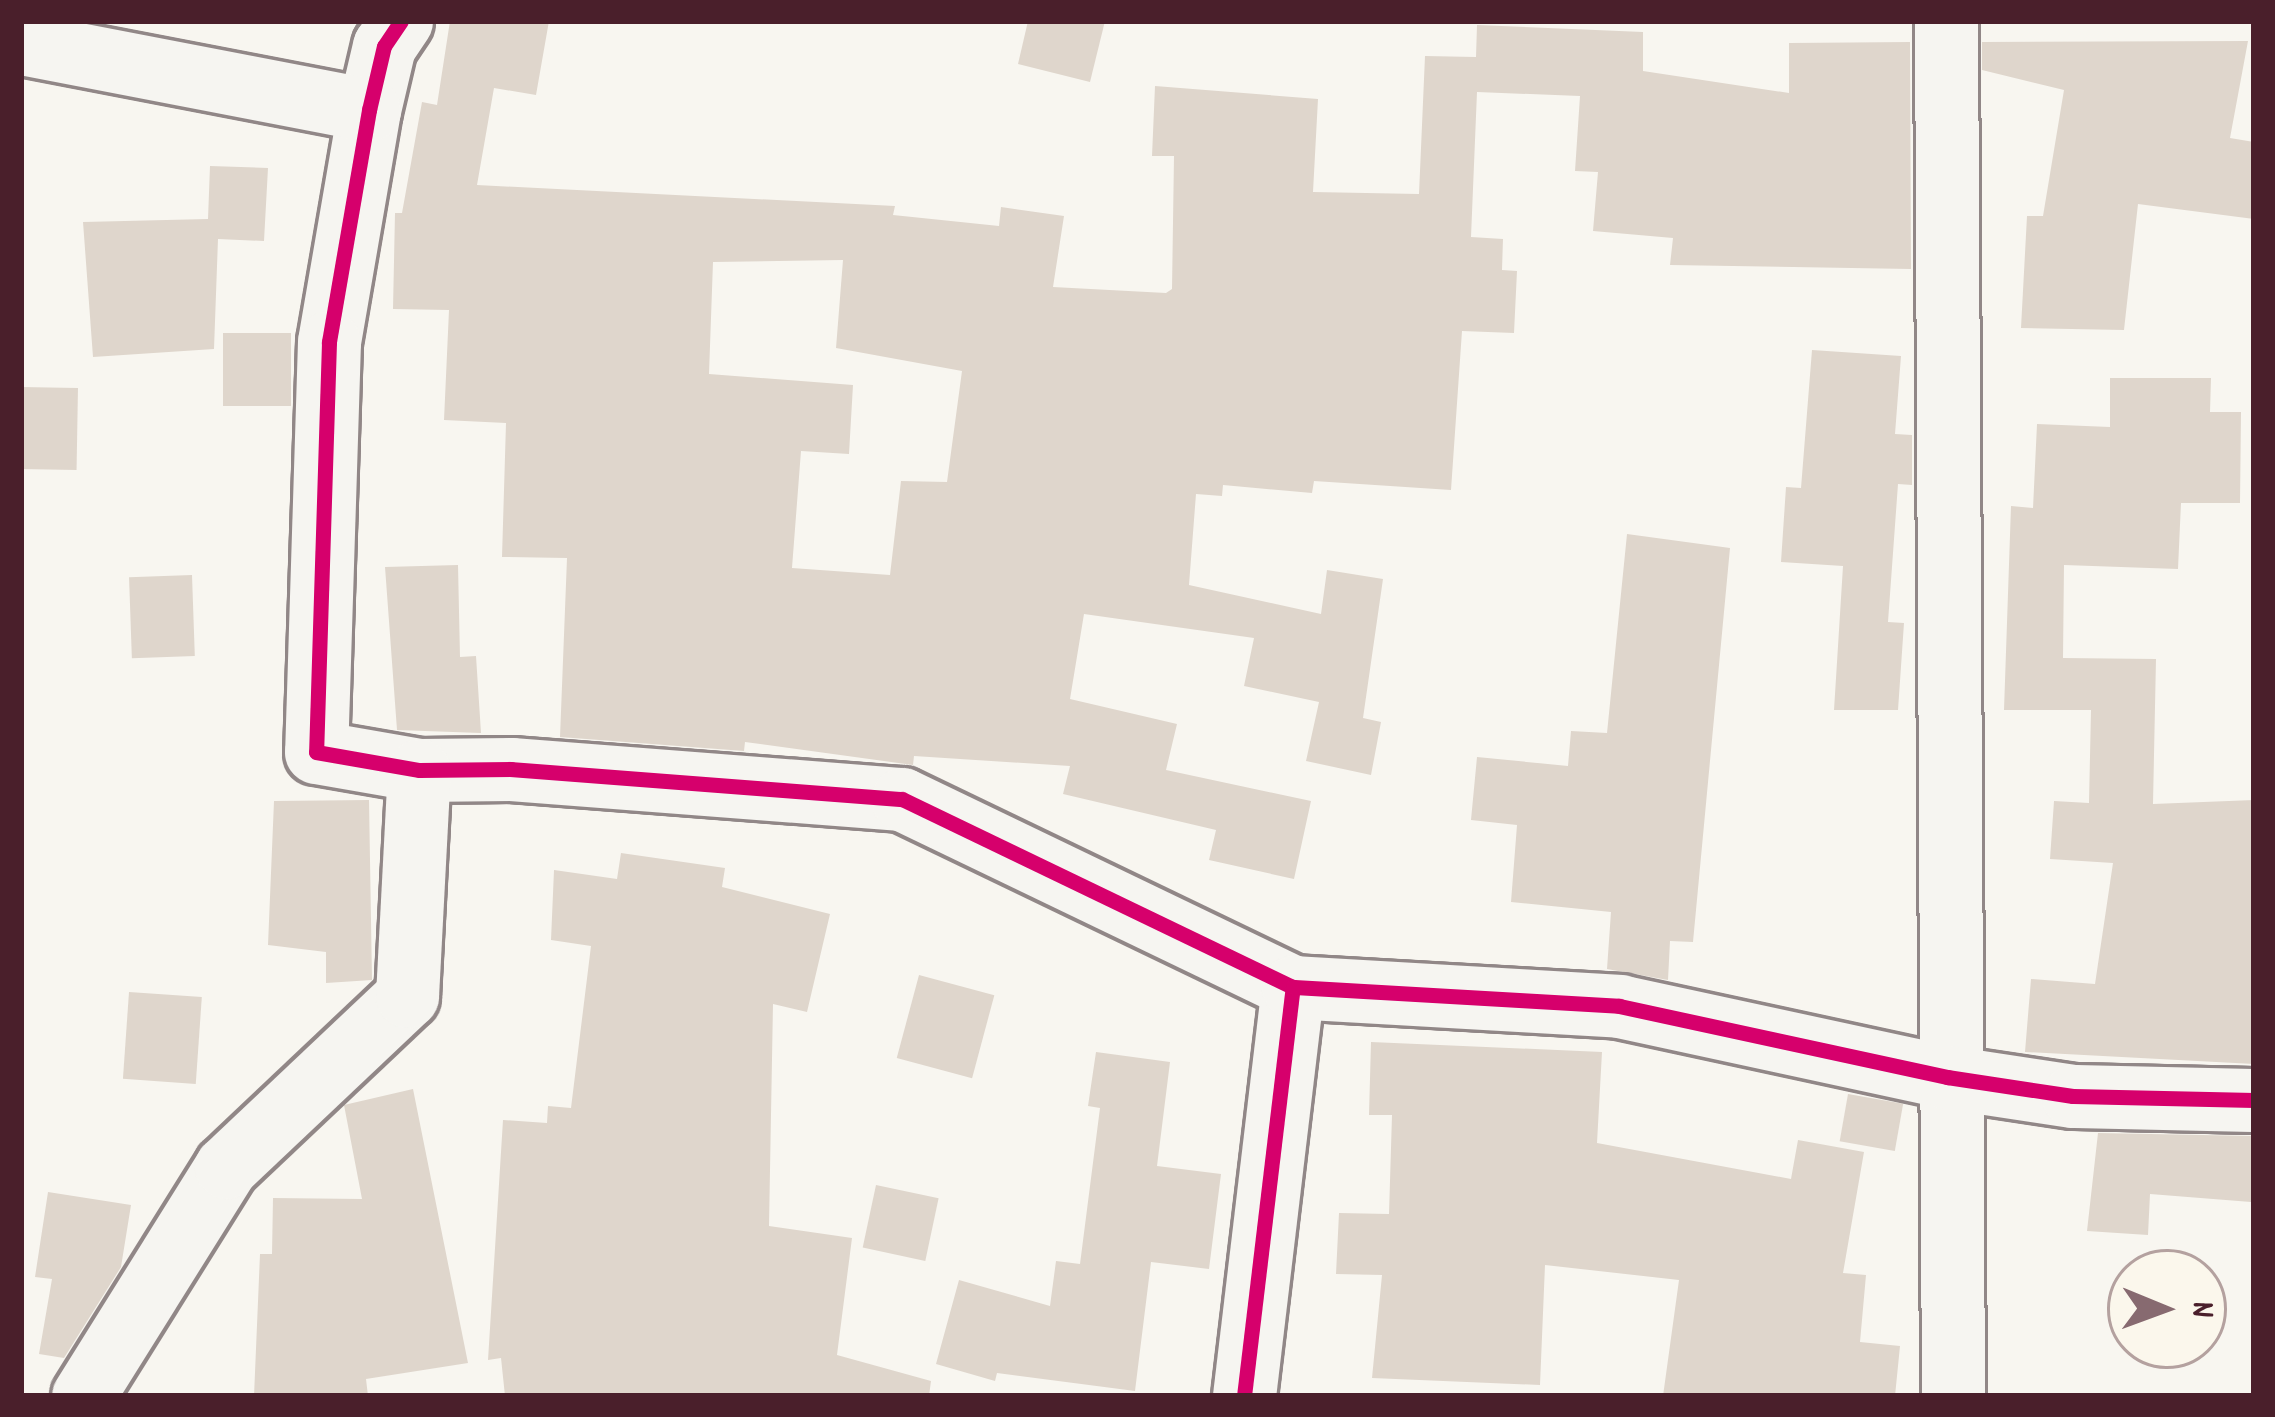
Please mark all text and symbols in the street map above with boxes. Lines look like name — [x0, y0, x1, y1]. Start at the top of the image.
north arrow — [2107, 1249, 2227, 1369]
text: N — [2177, 1301, 2224, 1318]

